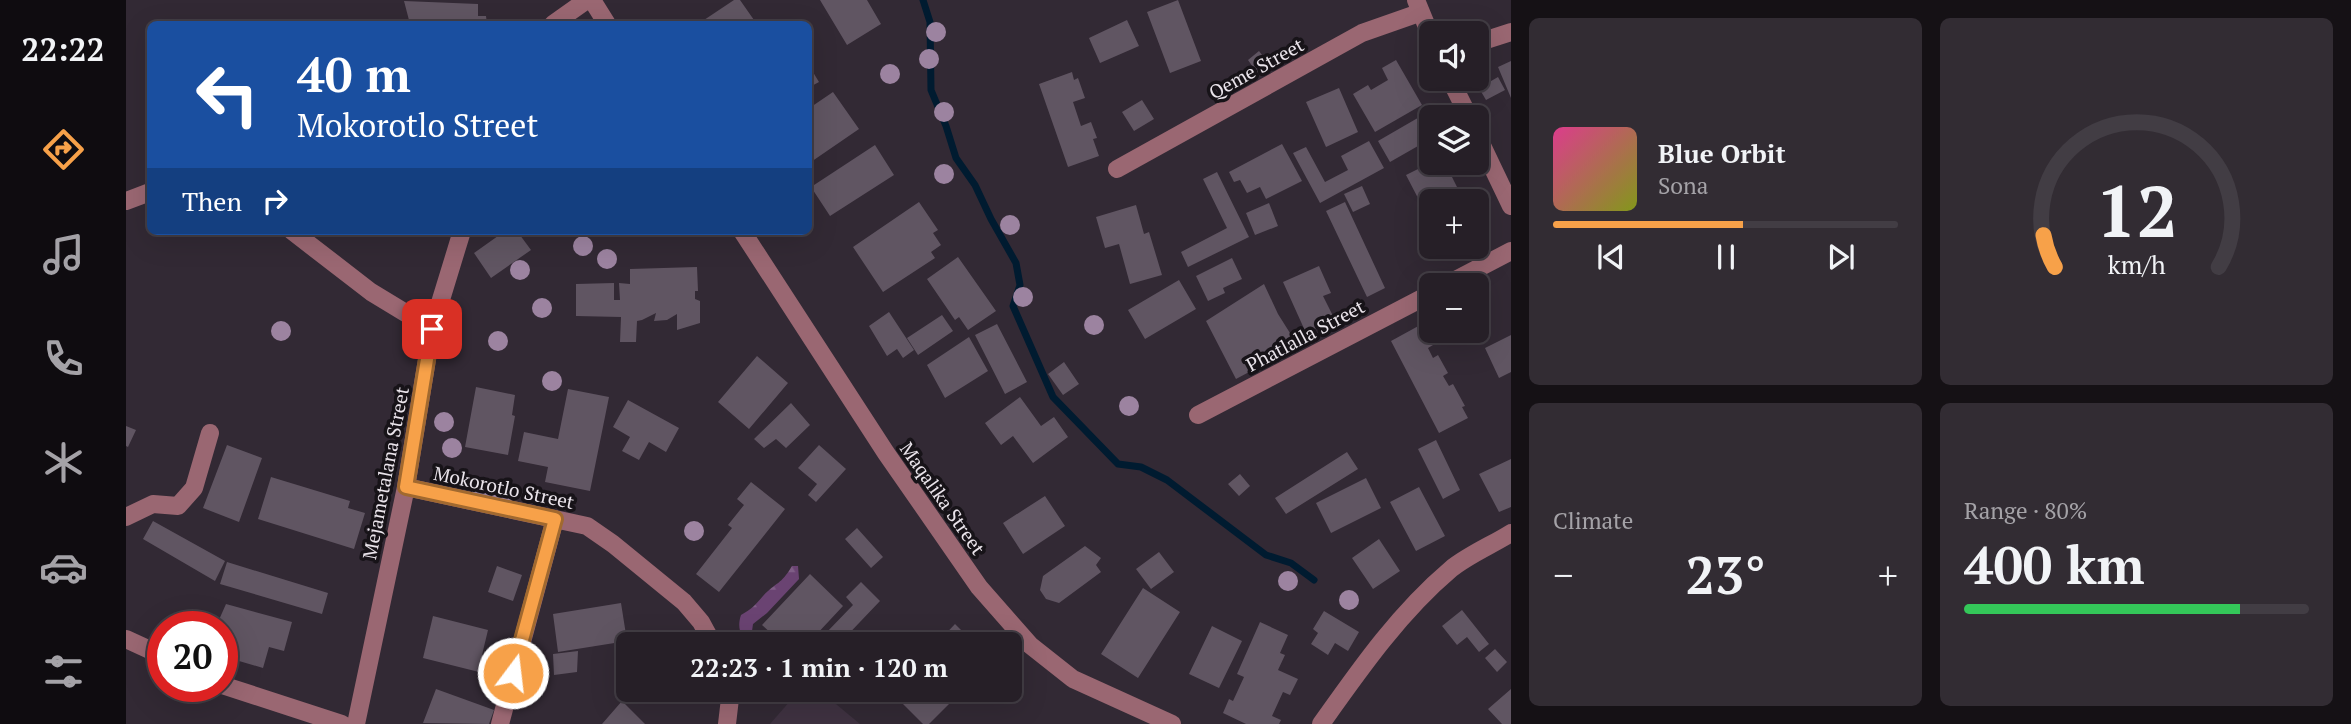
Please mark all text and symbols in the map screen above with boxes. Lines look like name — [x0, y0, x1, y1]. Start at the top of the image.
map controls — [1419, 21, 1489, 343]
button: sound — [1419, 21, 1489, 91]
text: 22:22 — [21, 28, 105, 70]
street label: Qeme Street — [1204, 32, 1308, 104]
text: 40 m — [297, 41, 411, 106]
icon: left — [182, 49, 273, 140]
text: Mokorotlo Street — [297, 104, 538, 146]
button: layers — [1419, 105, 1489, 175]
icon: directions — [39, 125, 88, 174]
text: Blue Orbit — [1658, 136, 1786, 170]
text: 12 — [2095, 162, 2178, 259]
text: Sona — [1658, 170, 1708, 201]
icon: right — [256, 182, 294, 220]
text: Then — [182, 184, 242, 218]
button: + — [1419, 189, 1489, 259]
icon: music — [39, 230, 88, 279]
icon: previous — [1592, 238, 1630, 276]
icon: pause — [1707, 238, 1745, 276]
icon: next — [1822, 238, 1860, 276]
text: km/h — [2108, 248, 2166, 281]
button: − — [1419, 273, 1489, 343]
street label: Phatlalla Street — [1241, 293, 1369, 377]
pin — [402, 299, 462, 359]
icon: arrive — [413, 310, 451, 348]
icon: phone — [39, 334, 88, 383]
street label: Mejametalana Street — [356, 385, 414, 561]
street label: Maqalika Street — [895, 437, 991, 559]
icon: climate — [39, 438, 88, 487]
street label: Mokorotlo Street — [431, 460, 577, 514]
text: Range · 80% — [1964, 495, 2087, 526]
text: Climate — [1553, 505, 1633, 536]
text: 400 km — [1964, 530, 2145, 599]
text: 23° — [1685, 540, 1766, 609]
icon: car — [39, 543, 88, 592]
text: − — [1553, 550, 1573, 600]
text: + — [1878, 550, 1898, 600]
speed limit sign: 20 — [147, 611, 238, 702]
position arrow — [476, 636, 550, 710]
icon: filters — [39, 647, 88, 696]
text: 22:23 · 1 min · 120 m — [690, 650, 948, 684]

